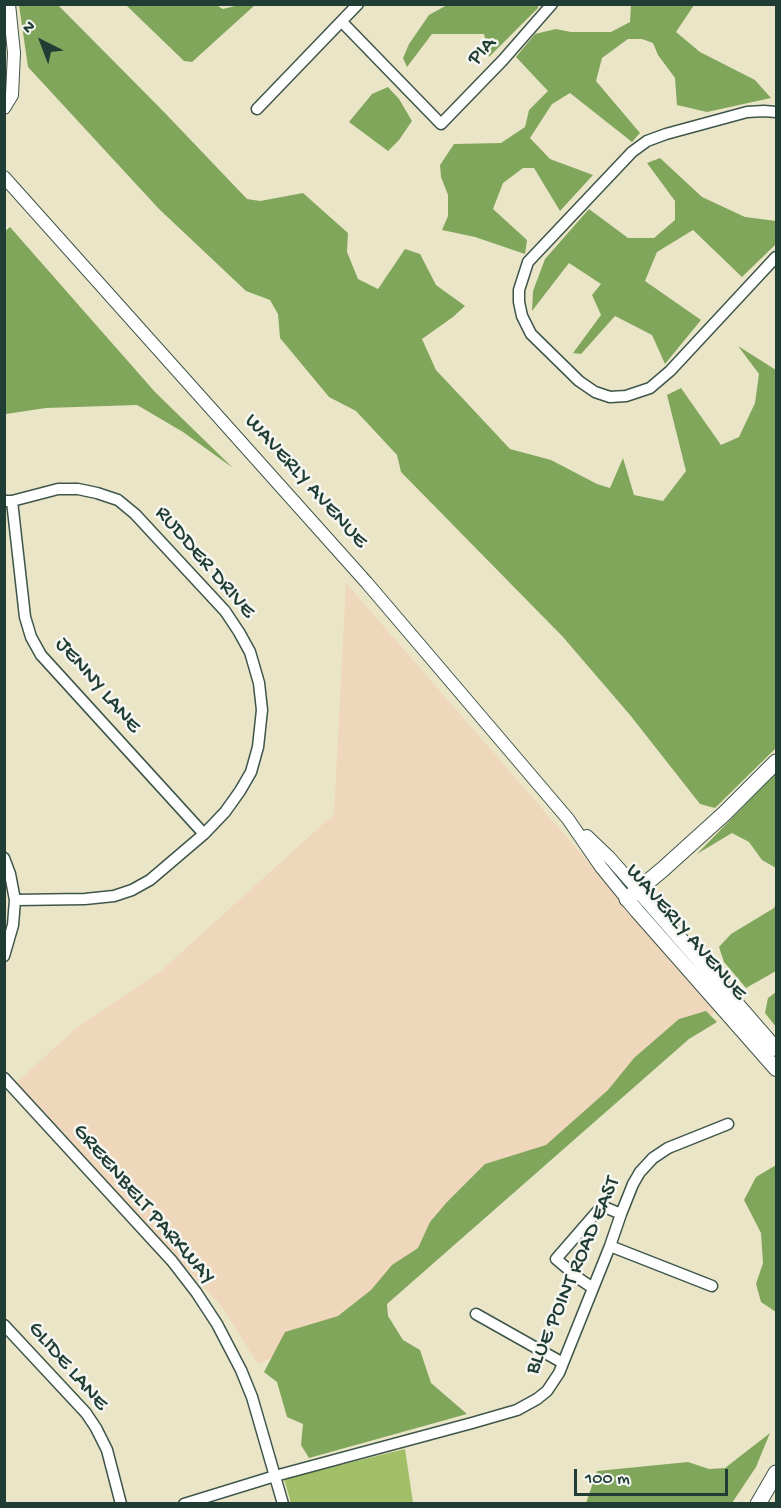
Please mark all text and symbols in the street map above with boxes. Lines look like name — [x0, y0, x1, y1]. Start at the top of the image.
north arrow — [12, 12, 72, 72]
text: N — [19, 18, 40, 39]
street label: PIA — [463, 32, 503, 72]
street label: WAVERLY AVENUE — [238, 409, 372, 555]
street label: RUDDER DRIVE — [148, 501, 260, 625]
street label: JENNY LANE — [48, 633, 146, 739]
street label: WAVERLY AVENUE — [619, 859, 751, 1007]
street label: GREENBELT PARKWAY — [66, 1119, 220, 1291]
street label: BLUE POINT ROAD EAST — [520, 1173, 628, 1379]
street label: GLIDE LANE — [21, 1317, 113, 1417]
scale bar — [577, 1457, 732, 1495]
text: 100 m — [585, 1469, 630, 1490]

